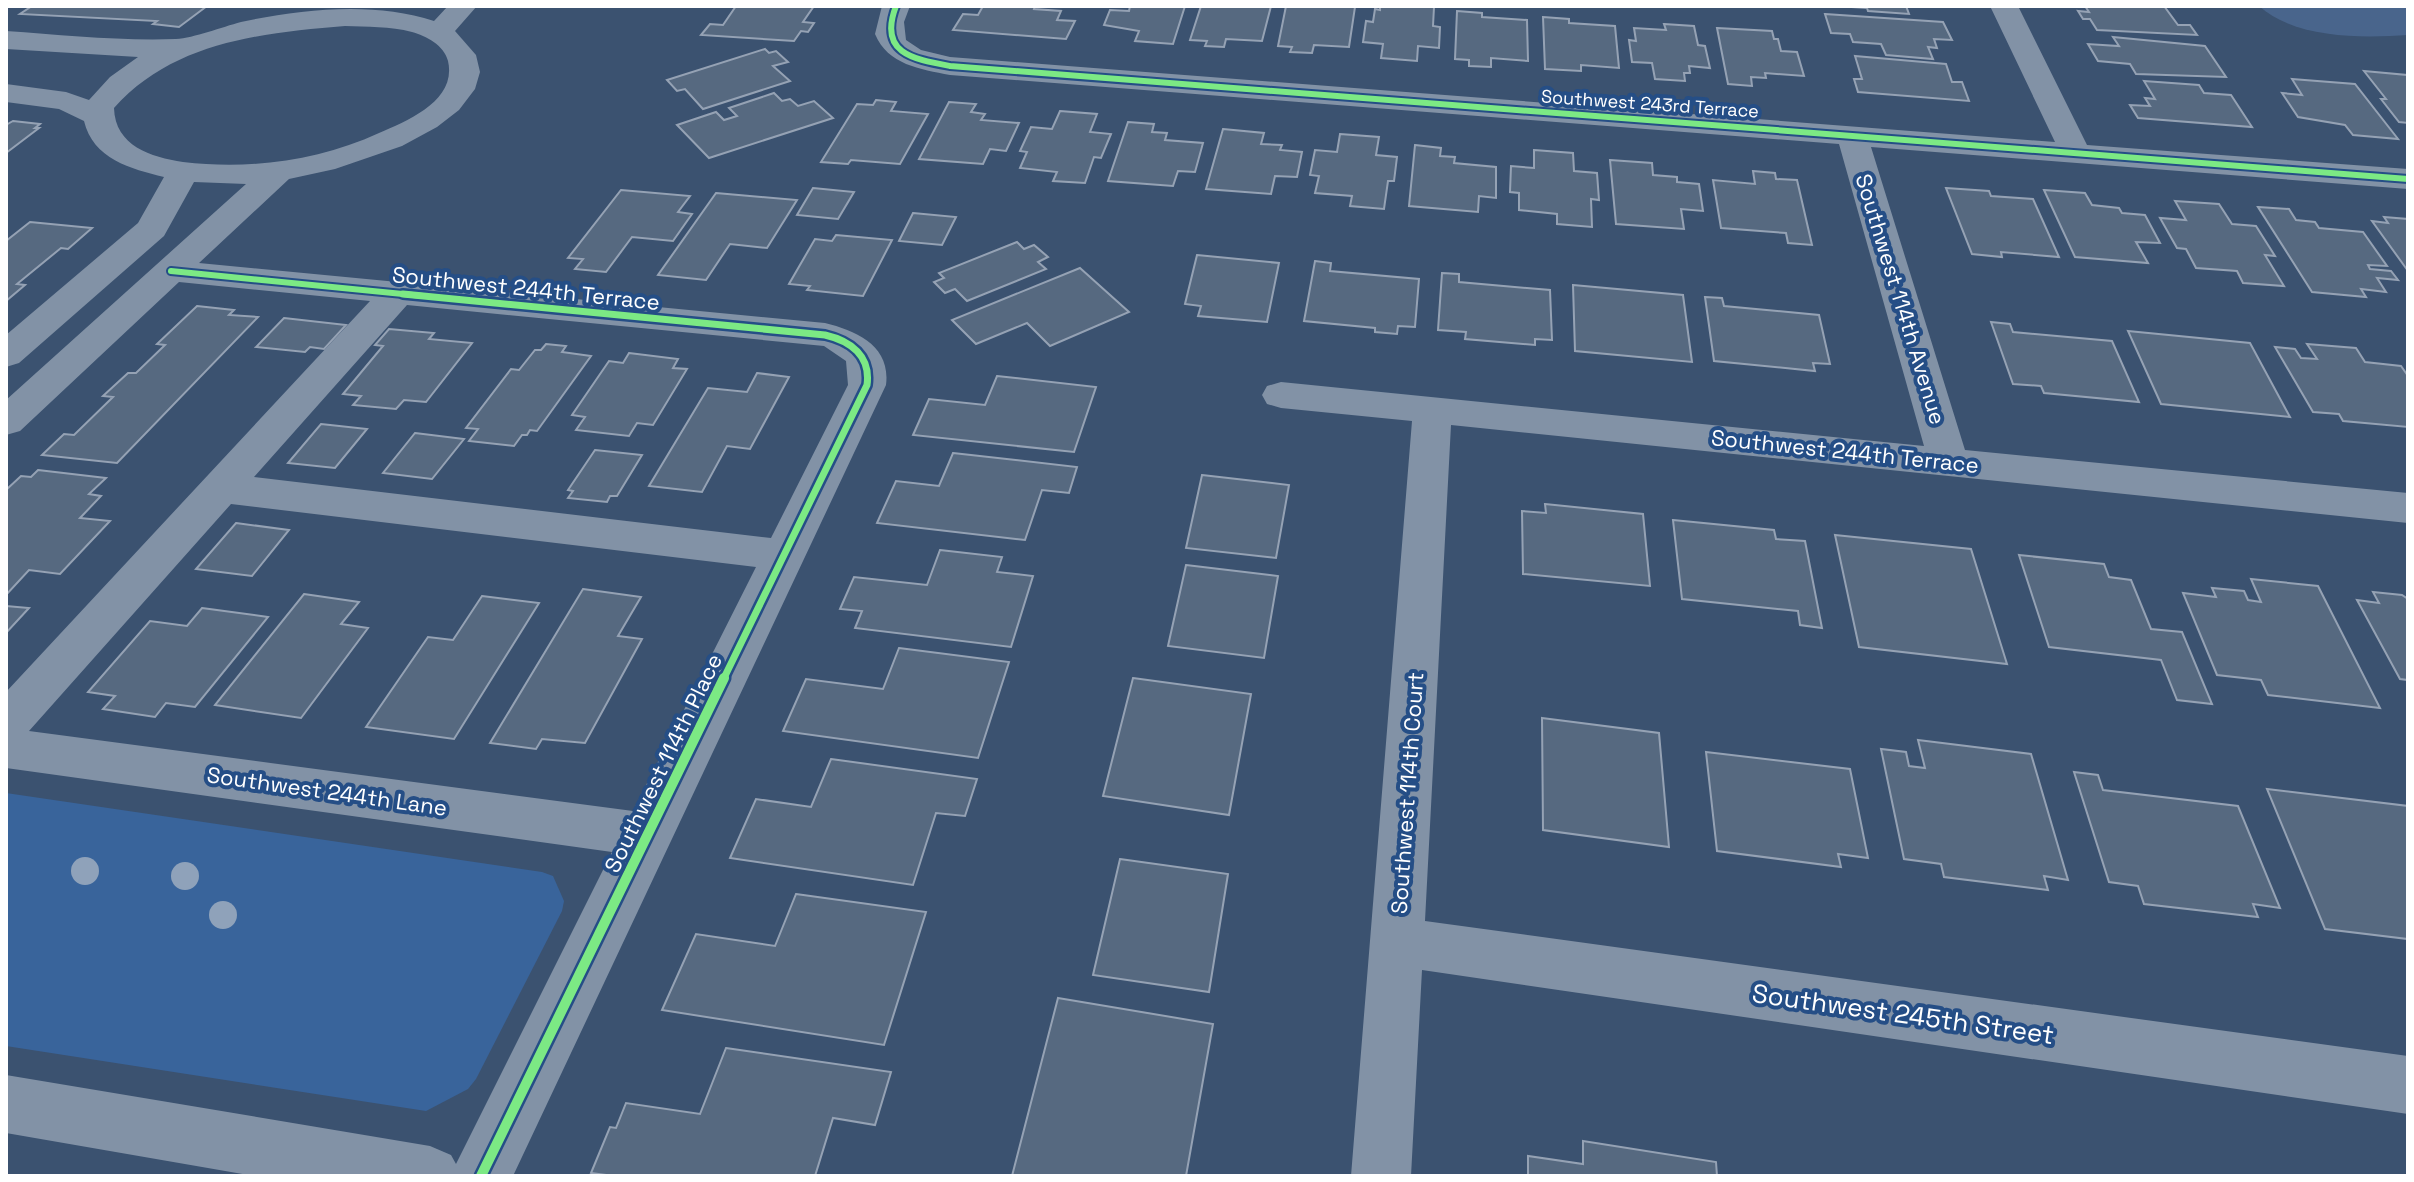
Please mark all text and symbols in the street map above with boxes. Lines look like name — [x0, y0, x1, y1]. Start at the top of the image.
street label: Southwest 243rd Terrace — [1540, 84, 1760, 123]
street label: Southwest 114th Avenue — [1850, 170, 1952, 428]
street label: Southwest 244th Terrace — [391, 260, 661, 316]
street label: Southwest 244th Terrace — [1710, 423, 1980, 479]
street label: Southwest 114th Place — [598, 649, 728, 877]
street label: Southwest 114th Court — [1385, 671, 1429, 915]
street label: Southwest 244th Lane — [205, 760, 449, 822]
street label: Southwest 245th Street — [1750, 976, 2056, 1052]

